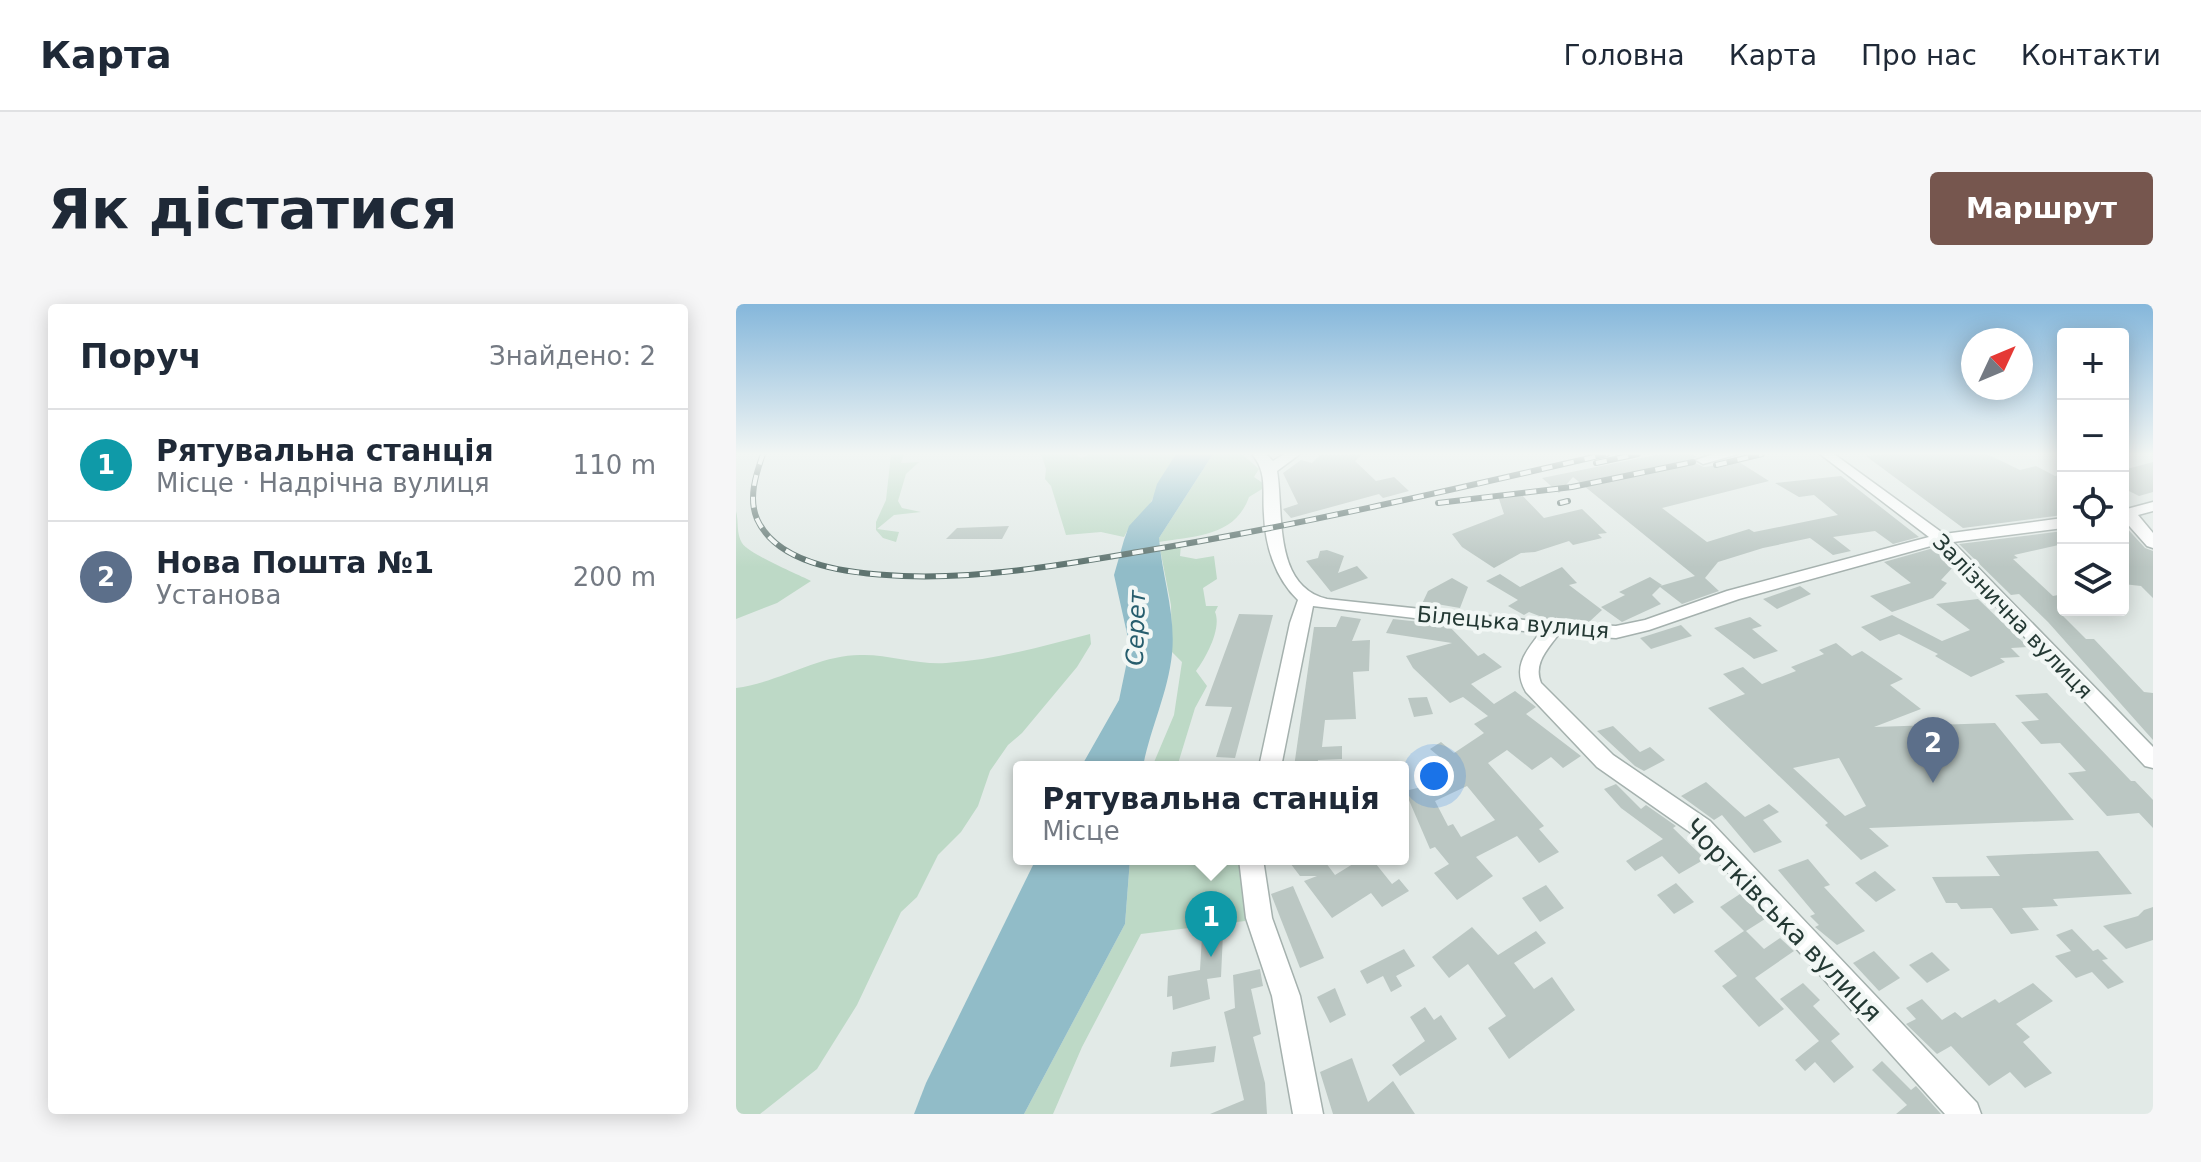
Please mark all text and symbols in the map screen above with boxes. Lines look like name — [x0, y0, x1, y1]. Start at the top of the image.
text: Карта — [40, 33, 172, 77]
text: Головна — [1564, 39, 1685, 72]
text: Карта — [1729, 39, 1817, 72]
text: Про нас — [1861, 39, 1977, 72]
text: Контакти — [2021, 39, 2161, 72]
button: Маршрут — [1930, 172, 2153, 245]
text: Як дістатися — [48, 176, 457, 241]
north arrow — [1961, 328, 2033, 400]
map controls — [2057, 328, 2129, 616]
button: + — [2057, 328, 2129, 400]
text: Поруч — [80, 336, 202, 376]
text: Знайдено: 2 — [489, 341, 656, 371]
button: − — [2057, 400, 2129, 472]
text: Рятувальна станція — [156, 433, 494, 468]
text: 1 — [97, 450, 115, 480]
text: 110 m — [573, 450, 656, 480]
text: Місце · Надрічна вулиця — [156, 468, 490, 498]
button: locate — [2057, 472, 2129, 544]
street label: Залізнична вулиця — [1928, 529, 2098, 704]
button: layers — [2057, 544, 2129, 616]
text: Нова Пошта №1 — [156, 545, 434, 580]
text: 2 — [97, 562, 115, 592]
text: 200 m — [573, 562, 656, 592]
text: Установа — [156, 580, 281, 610]
water label: Серет — [1121, 589, 1151, 666]
street label: Білецька вулиця — [1416, 602, 1610, 643]
pin: 2 — [1907, 717, 1959, 783]
your location — [1414, 756, 1454, 796]
popup — [1013, 761, 1409, 865]
text: Рятувальна станція — [1042, 781, 1380, 816]
street label: Чортківська вулиця — [1678, 812, 1888, 1028]
text: Місце — [1042, 816, 1120, 846]
pin: 1 — [1185, 891, 1237, 957]

